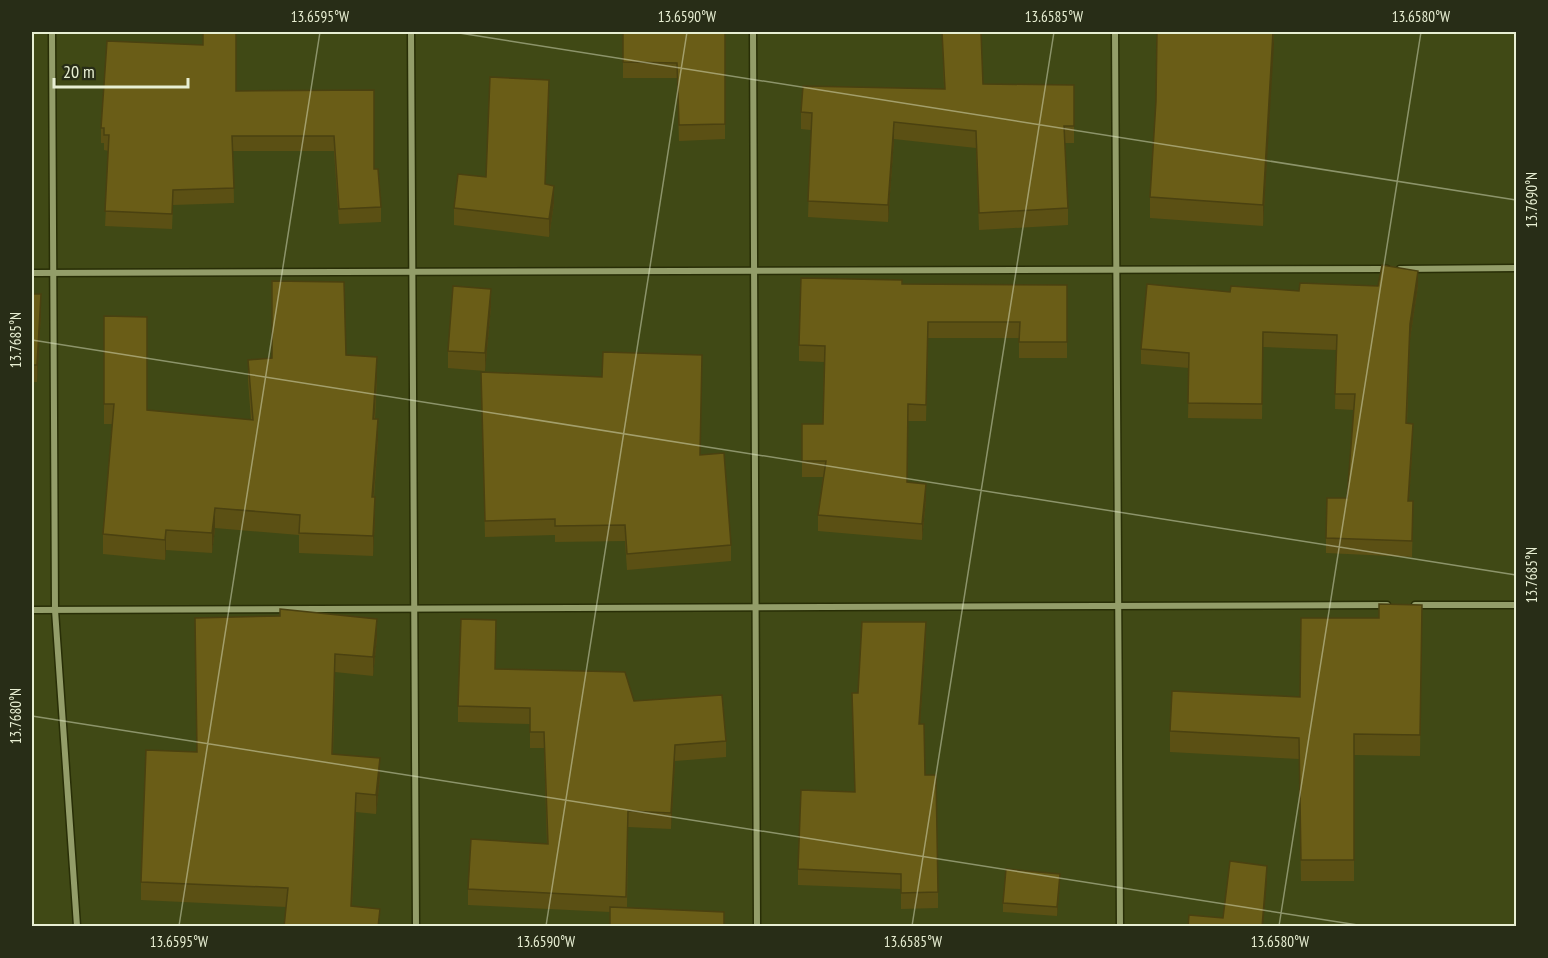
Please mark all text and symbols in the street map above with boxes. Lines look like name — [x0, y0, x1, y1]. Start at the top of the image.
text: 13.6595°W — [291, 7, 349, 26]
text: 13.6590°W — [658, 7, 716, 26]
text: 13.6585°W — [1025, 7, 1083, 26]
text: 13.6580°W — [1392, 7, 1450, 26]
scale bar — [54, 51, 188, 89]
text: 20 m — [63, 60, 95, 83]
text: 13.7690°N — [1522, 172, 1541, 228]
text: 13.7685°N — [6, 312, 25, 368]
text: 13.7685°N — [1522, 547, 1541, 603]
text: 13.7680°N — [6, 688, 25, 744]
text: 13.6595°W — [150, 932, 208, 951]
text: 13.6590°W — [517, 932, 575, 951]
text: 13.6585°W — [884, 932, 942, 951]
text: 13.6580°W — [1251, 932, 1309, 951]

